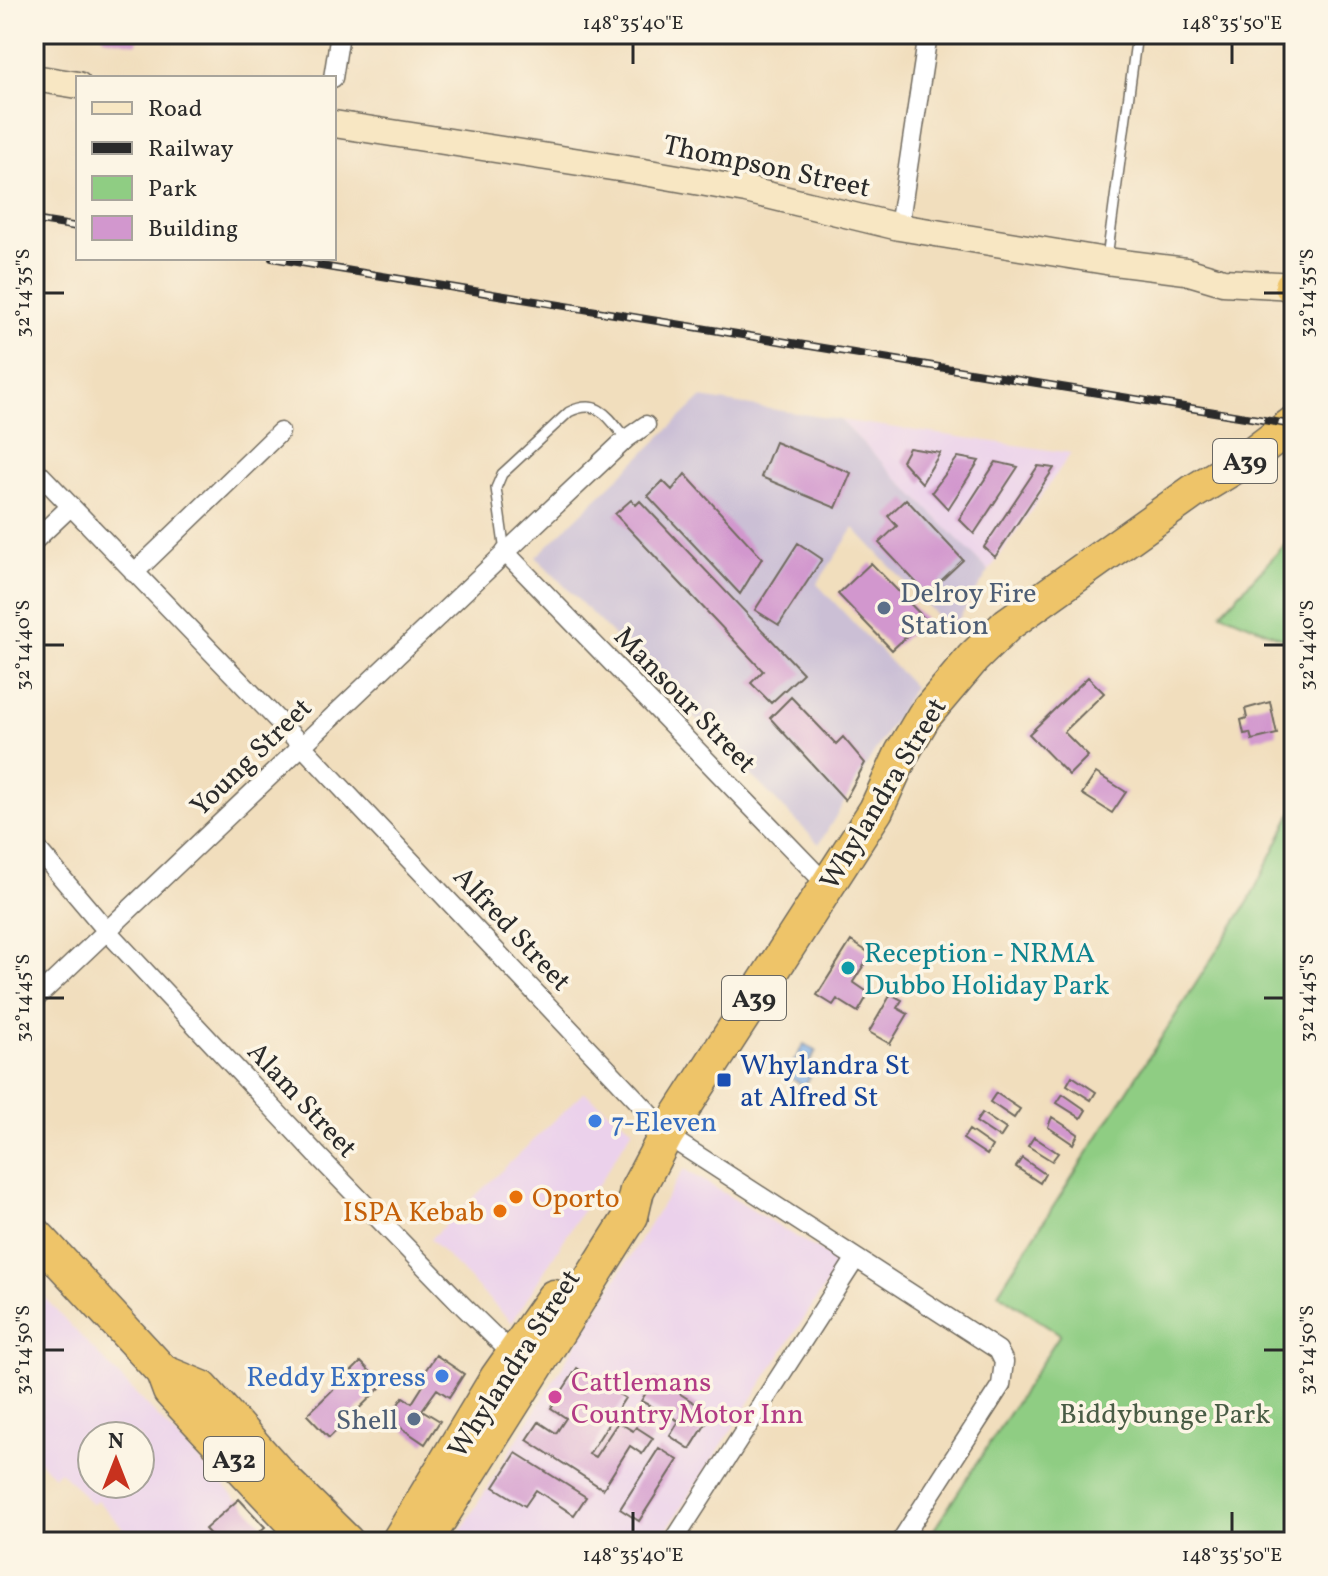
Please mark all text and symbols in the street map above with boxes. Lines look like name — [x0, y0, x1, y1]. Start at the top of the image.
text: 148°35'40"E — [582, 10, 684, 38]
text: 148°35'50"E — [1182, 10, 1282, 38]
legend — [76, 76, 336, 260]
text: Road — [148, 93, 202, 127]
street label: Thompson Street — [659, 126, 874, 208]
text: Railway — [148, 133, 234, 167]
text: Park — [148, 173, 197, 207]
text: Building — [148, 213, 238, 247]
text: 32°14'35"S — [10, 248, 38, 338]
text: 32°14'35"S — [1294, 248, 1322, 338]
road number: A39 — [1213, 439, 1277, 483]
place label: Delroy Fire Station — [900, 575, 1037, 646]
marker: Delroy Fire Station — [875, 599, 893, 617]
text: 32°14'40"S — [10, 600, 38, 690]
text: 32°14'40"S — [1294, 600, 1322, 690]
street label: Mansour Street — [604, 619, 764, 783]
street label: Young Street — [182, 690, 321, 826]
street label: Whylandra Street — [811, 691, 957, 898]
street label: Alfred Street — [443, 859, 579, 1001]
place label: Reception - NRMA Dubbo Holiday Park — [864, 935, 1110, 1006]
text: 32°14'45"S — [10, 954, 38, 1042]
text: 32°14'45"S — [1294, 954, 1322, 1042]
marker: Reception - NRMA Dubbo Holiday Park — [839, 959, 857, 977]
road number: A39 — [722, 976, 786, 1020]
street label: Alam Street — [237, 1034, 365, 1167]
place label: Whylandra St at Alfred St — [740, 1047, 910, 1118]
marker: Whylandra St at Alfred St — [715, 1071, 733, 1089]
place label: 7-Eleven — [611, 1104, 717, 1143]
marker: 7-Eleven — [586, 1112, 604, 1130]
place label: Oporto — [532, 1180, 620, 1219]
marker: Oporto — [507, 1188, 525, 1206]
place label: ISPA Kebab — [343, 1194, 484, 1233]
marker: ISPA Kebab — [491, 1202, 509, 1220]
street label: Whylandra Street — [439, 1262, 591, 1466]
text: 32°14'50"S — [10, 1305, 38, 1395]
text: 32°14'50"S — [1294, 1305, 1322, 1395]
place label: Reddy Express — [246, 1359, 426, 1398]
place label: Cattlemans Country Motor Inn — [571, 1364, 804, 1435]
marker: Reddy Express — [433, 1367, 451, 1385]
marker: Cattlemans Country Motor Inn — [546, 1388, 564, 1406]
park label: Biddybunge Park — [1060, 1396, 1270, 1435]
place label: Shell — [336, 1402, 398, 1441]
marker: Shell — [405, 1410, 423, 1428]
north arrow — [76, 1420, 156, 1500]
text: N — [108, 1427, 124, 1458]
road number: A32 — [204, 1437, 264, 1481]
text: 148°35'40"E — [582, 1542, 684, 1570]
text: 148°35'50"E — [1182, 1542, 1282, 1570]

